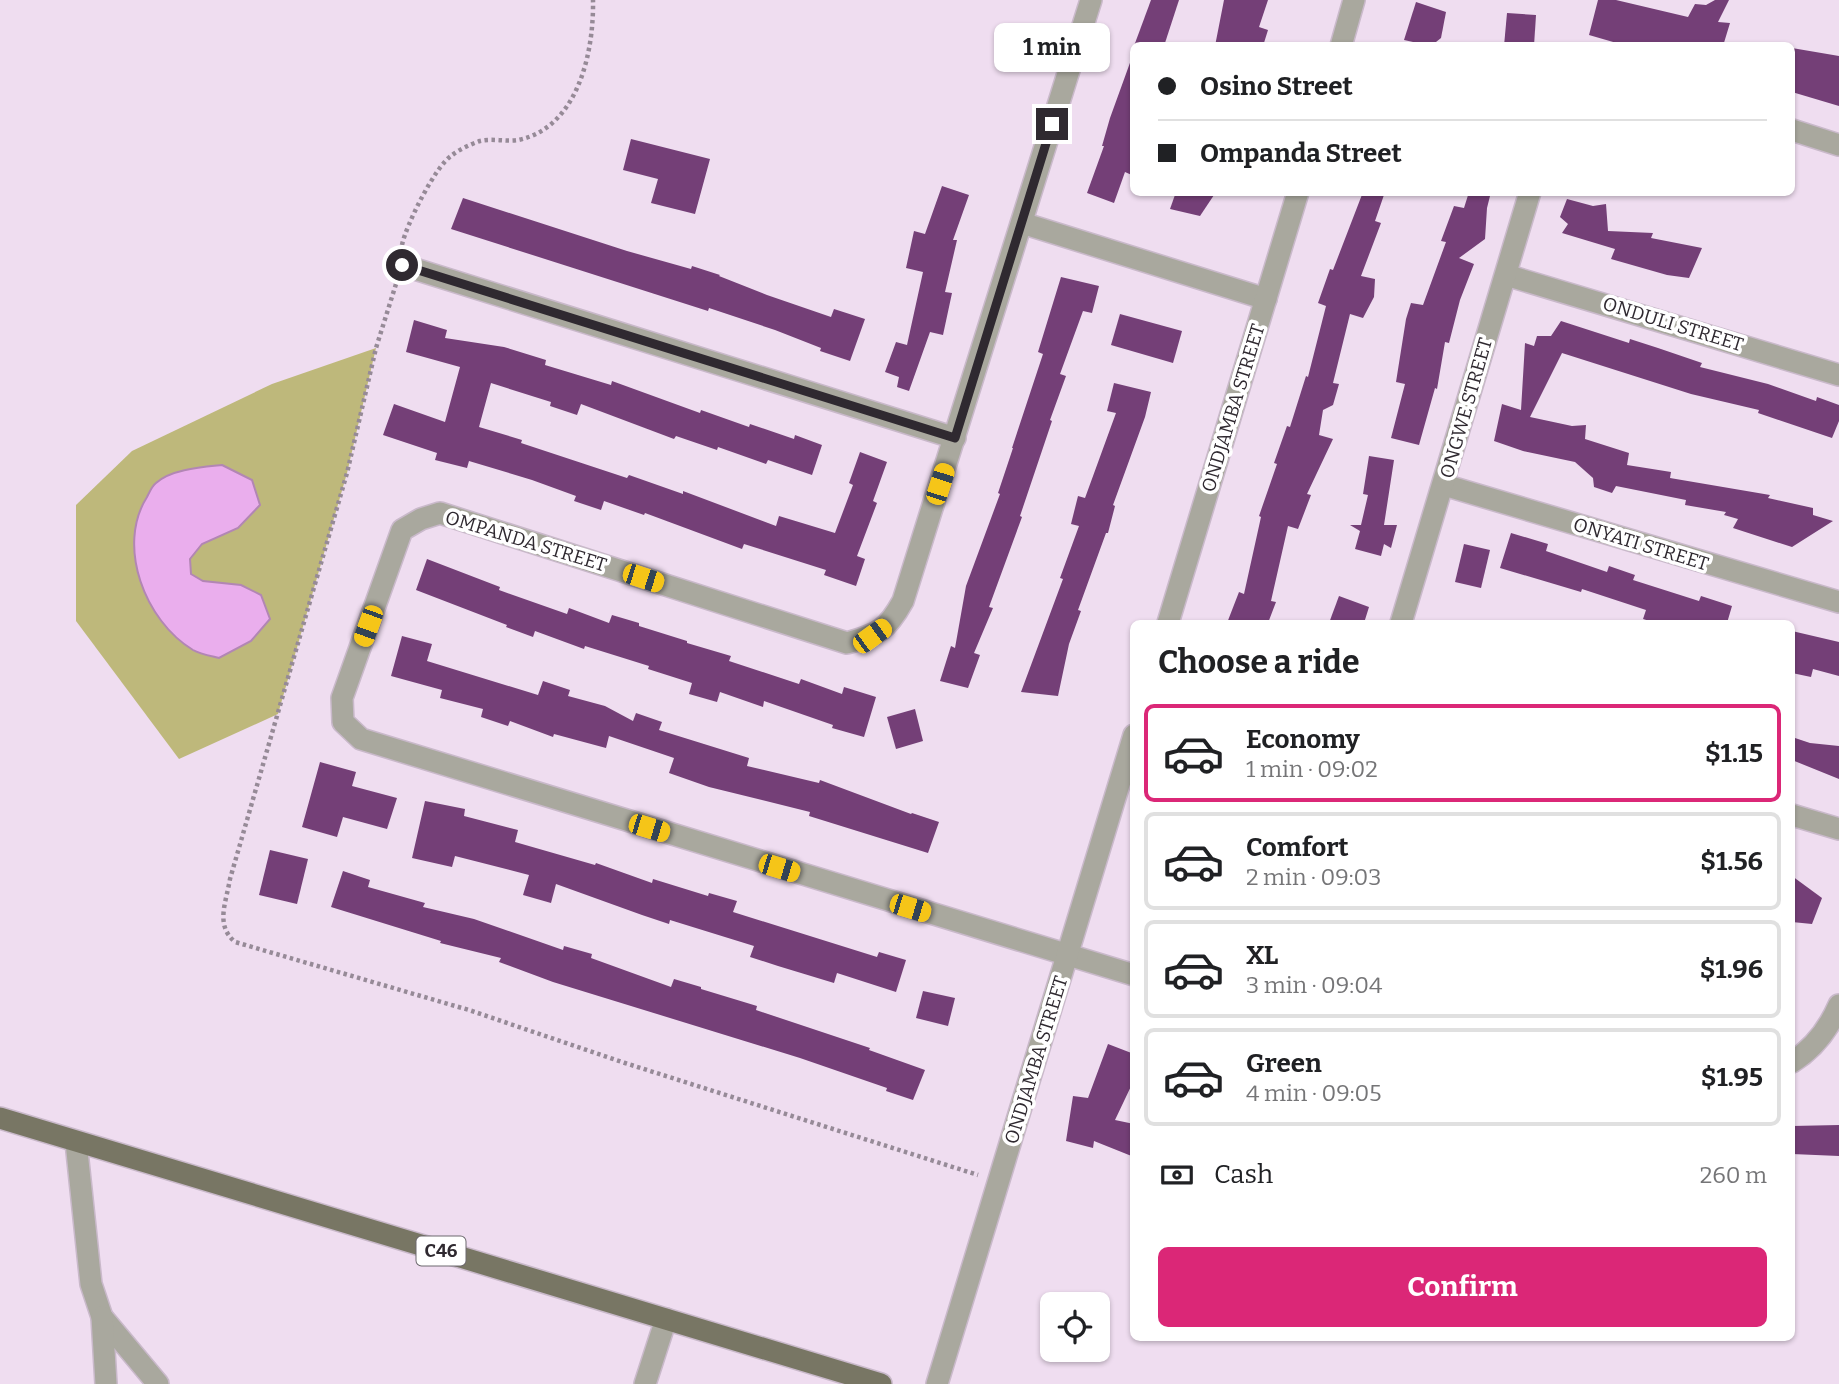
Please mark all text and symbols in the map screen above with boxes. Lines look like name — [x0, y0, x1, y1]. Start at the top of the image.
callout: 1 min — [994, 23, 1110, 72]
text: 1 min — [1023, 33, 1081, 61]
text: Osino Street — [1200, 71, 1353, 102]
route end — [1036, 108, 1068, 140]
text: Ompanda Street — [1200, 138, 1402, 169]
route start — [386, 249, 418, 281]
street label: ONDULI STREET — [1600, 292, 1746, 356]
street label: ONDJAMBA STREET — [1196, 321, 1270, 495]
street label: ONGWE STREET — [1435, 335, 1497, 481]
car — [924, 461, 957, 507]
street label: OMPANDA STREET — [442, 505, 610, 577]
street label: ONYATI STREET — [1571, 512, 1711, 576]
car — [620, 562, 667, 594]
car — [351, 603, 386, 649]
car — [849, 615, 896, 657]
text: Choose a ride — [1158, 643, 1359, 681]
icon: car — [1162, 722, 1225, 785]
text: Economy — [1246, 724, 1360, 755]
text: $1.15 — [1705, 738, 1763, 769]
text: 1 min · 09:02 — [1246, 755, 1378, 783]
car — [626, 812, 673, 844]
icon: car — [1162, 830, 1225, 893]
text: Comfort — [1246, 832, 1349, 863]
text: $1.56 — [1700, 846, 1763, 877]
car — [756, 852, 803, 884]
text: 2 min · 09:03 — [1246, 863, 1381, 891]
car — [887, 892, 934, 924]
icon: car — [1162, 938, 1225, 1001]
text: XL — [1246, 940, 1278, 971]
text: $1.96 — [1700, 954, 1763, 985]
text: 3 min · 09:04 — [1246, 971, 1382, 999]
street label: ONDJAMBA STREET — [999, 973, 1073, 1147]
icon: car — [1162, 1046, 1225, 1109]
text: Green — [1246, 1048, 1322, 1079]
text: $1.95 — [1701, 1062, 1763, 1093]
text: 4 min · 09:05 — [1246, 1079, 1382, 1107]
icon: cash — [1158, 1156, 1196, 1194]
text: Cash — [1214, 1159, 1273, 1190]
text: 260 m — [1700, 1161, 1767, 1189]
road number: C46 — [416, 1236, 466, 1266]
button: Confirm — [1158, 1247, 1767, 1327]
map controls — [1040, 1292, 1110, 1362]
button: locate — [1040, 1292, 1110, 1362]

